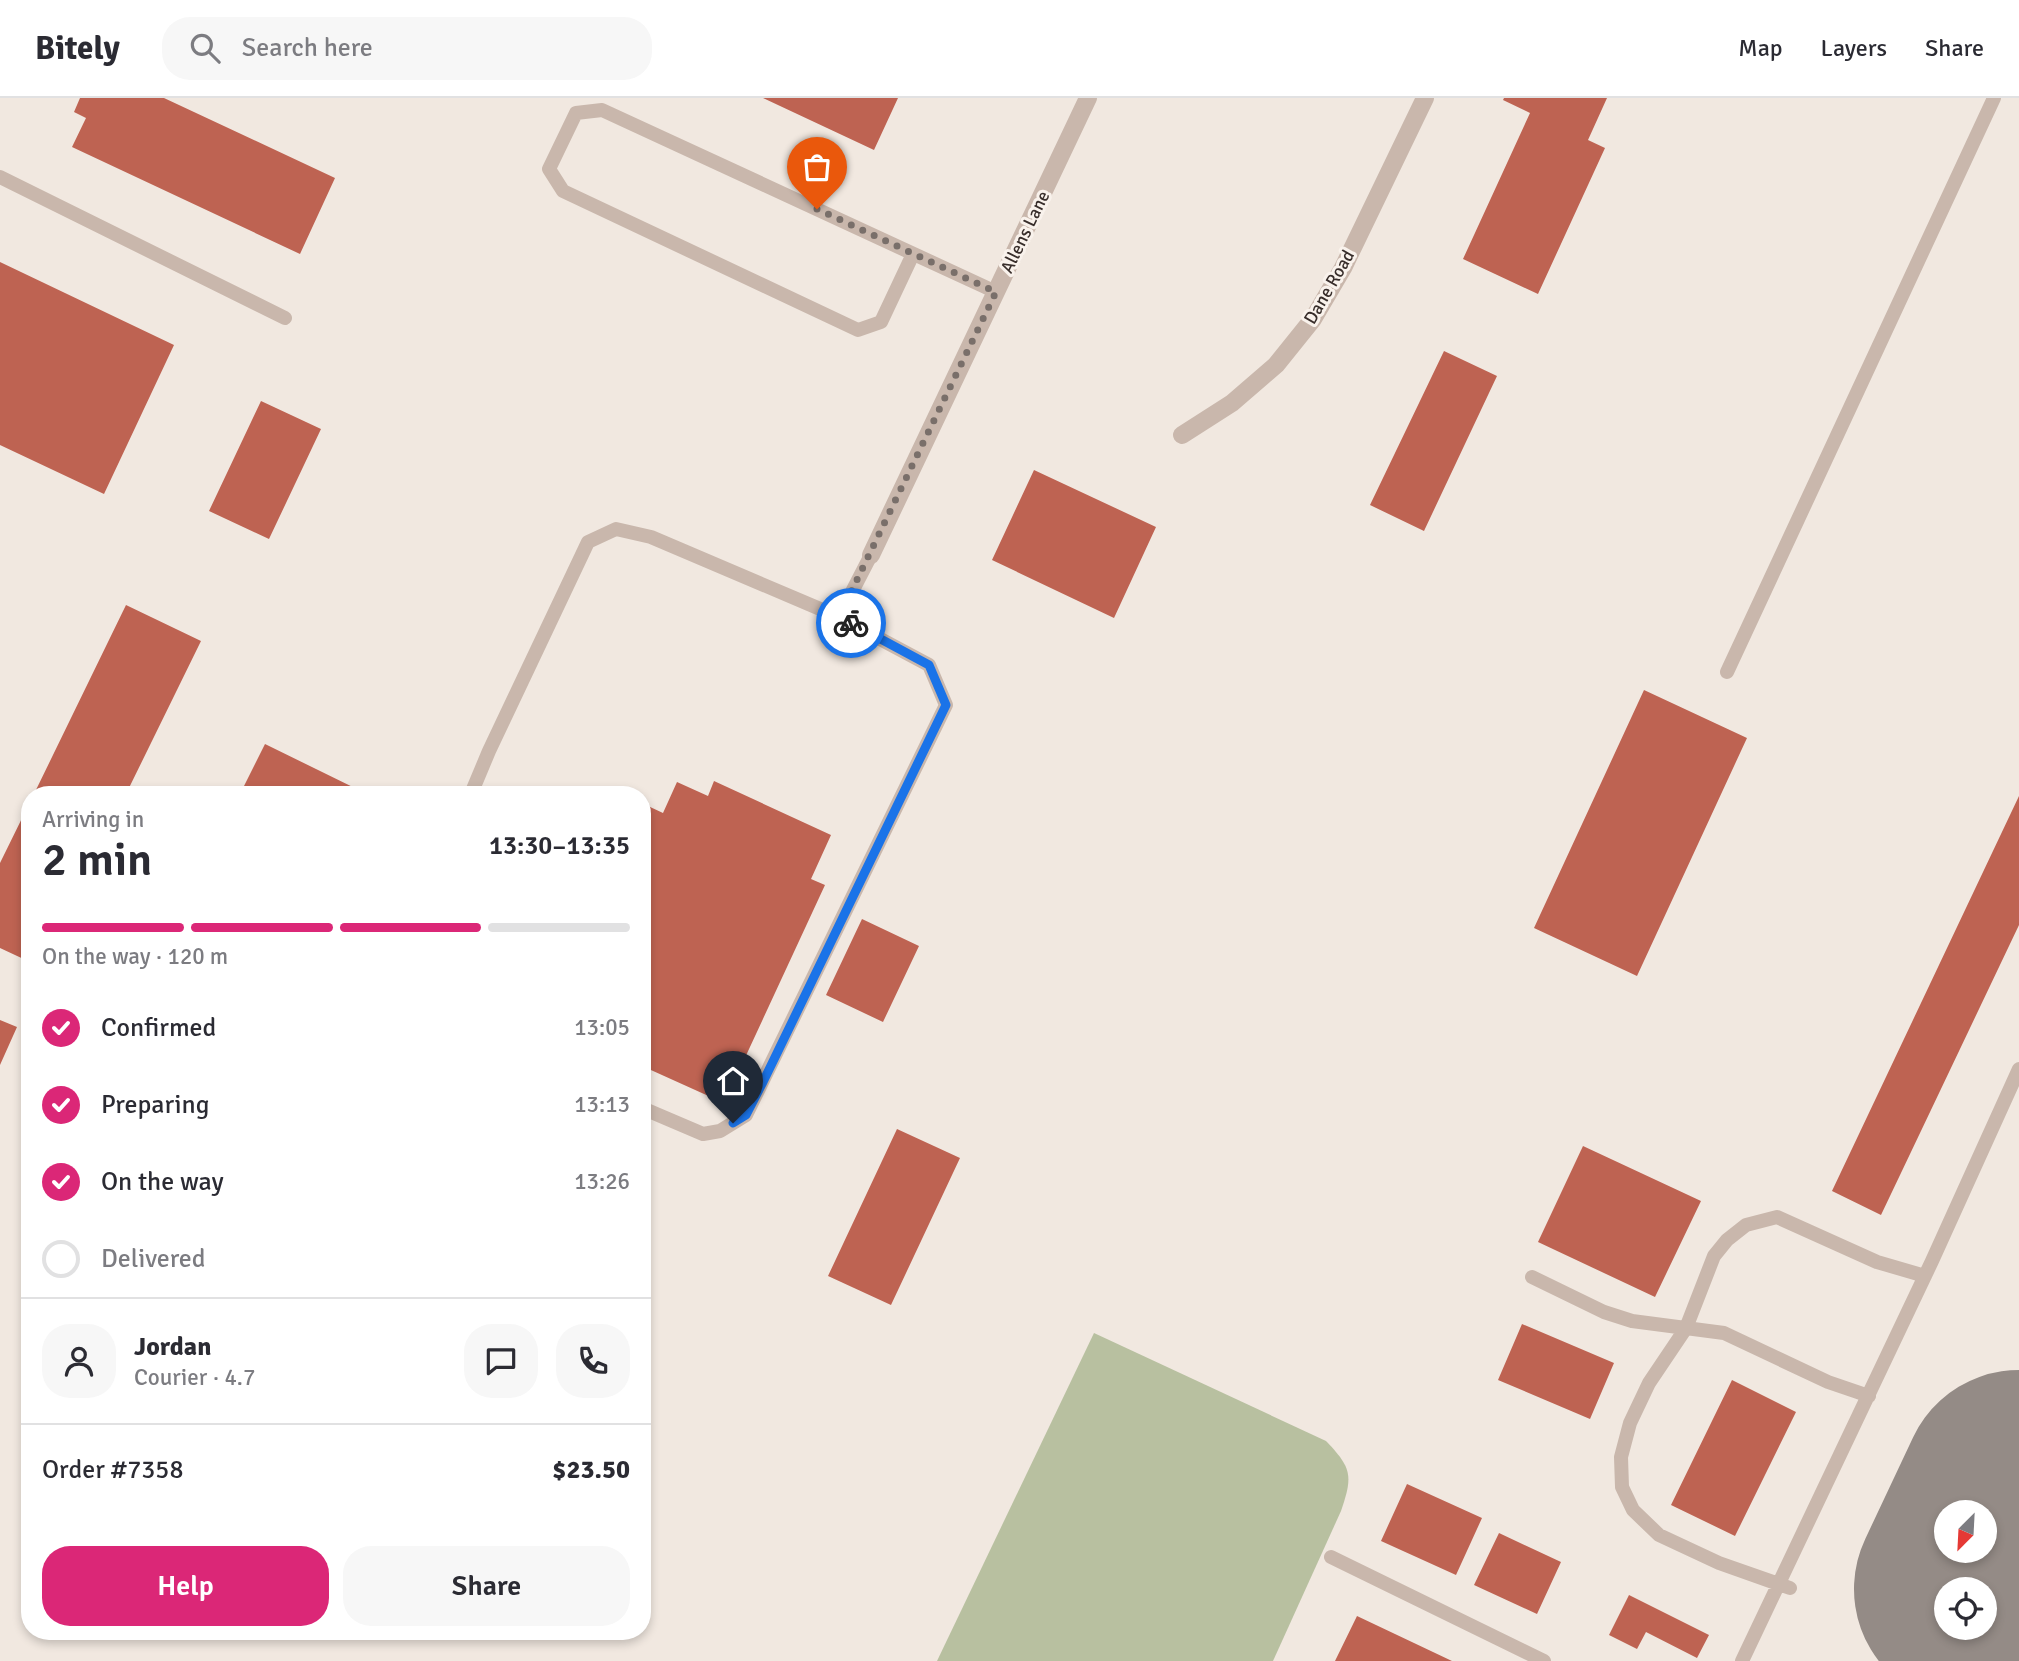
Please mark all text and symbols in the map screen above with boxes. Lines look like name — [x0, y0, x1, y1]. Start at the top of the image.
search box — [162, 17, 652, 80]
text: Bitely — [35, 28, 120, 69]
icon: search — [186, 29, 224, 67]
text: Search here — [242, 32, 373, 64]
text: Map — [1738, 33, 1783, 63]
text: Layers — [1821, 33, 1887, 63]
text: Share — [1925, 33, 1984, 63]
pin — [787, 137, 847, 209]
icon: bag — [798, 148, 836, 186]
street label: Allens Lane — [996, 187, 1054, 277]
street label: Dane Road — [1299, 246, 1359, 328]
courier — [816, 588, 886, 658]
icon: bike — [832, 604, 870, 642]
text: Arriving in — [42, 805, 144, 834]
text: 13:30–13:35 — [489, 830, 630, 862]
text: 2 min — [42, 832, 152, 888]
text: On the way · 120 m — [42, 942, 228, 971]
icon: check — [42, 1009, 80, 1047]
text: Confirmed — [101, 1012, 216, 1044]
text: 13:05 — [574, 1013, 630, 1042]
pin — [703, 1051, 763, 1123]
icon: home — [714, 1062, 752, 1100]
icon: check — [42, 1086, 80, 1124]
text: Preparing — [101, 1089, 209, 1121]
text: 13:13 — [574, 1090, 630, 1119]
icon: check — [42, 1163, 80, 1201]
text: On the way — [101, 1166, 224, 1198]
text: 13:26 — [574, 1167, 630, 1196]
text: Delivered — [101, 1243, 206, 1275]
button: person — [42, 1324, 116, 1398]
button: chat — [464, 1324, 538, 1398]
button: phone — [556, 1324, 630, 1398]
text: Jordan — [134, 1331, 211, 1363]
text: Courier · 4.7 — [134, 1363, 255, 1392]
text: Order #7358 — [42, 1454, 183, 1486]
text: $23.50 — [552, 1454, 630, 1486]
north arrow — [1934, 1500, 1997, 1563]
map controls — [1934, 1500, 1997, 1640]
button: Help — [42, 1546, 329, 1626]
button: Share — [343, 1546, 630, 1626]
button: locate — [1934, 1577, 1997, 1640]

